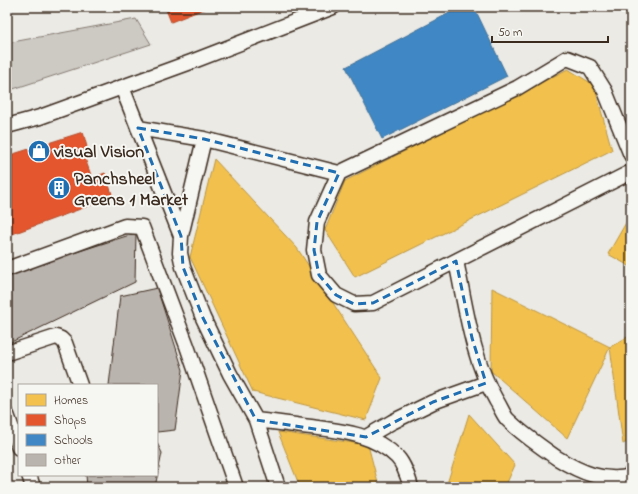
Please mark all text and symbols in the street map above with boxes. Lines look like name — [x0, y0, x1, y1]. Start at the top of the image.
scale bar — [492, 18, 608, 44]
text: 50 m — [498, 24, 522, 42]
shop icon: visual Vision — [26, 138, 52, 164]
place label: visual Vision — [53, 140, 144, 166]
place label: Panchsheel Greens 1 Market — [74, 167, 189, 214]
building icon: Panchsheel Greens 1 Market — [46, 175, 72, 201]
legend — [18, 384, 158, 476]
text: Homes — [54, 392, 88, 410]
text: Shops — [54, 412, 86, 430]
text: Schools — [54, 432, 93, 450]
text: Other — [54, 452, 81, 470]

